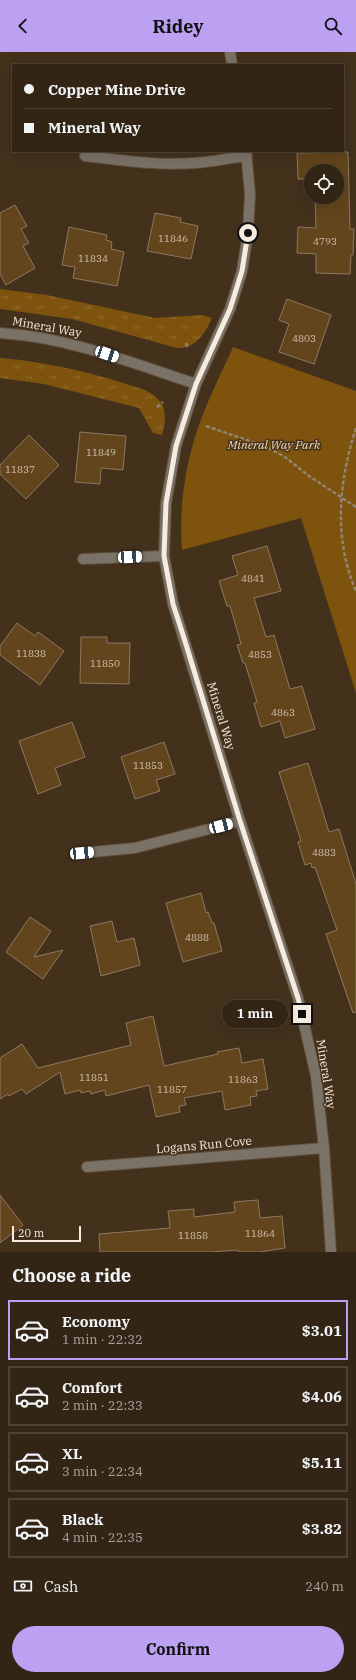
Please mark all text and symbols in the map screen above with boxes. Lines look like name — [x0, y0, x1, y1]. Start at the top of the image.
icon: back — [12, 15, 34, 37]
text: Ridey — [153, 15, 203, 38]
icon: search — [322, 15, 344, 37]
text: Copper Mine Drive — [48, 80, 186, 99]
text: Mineral Way — [48, 118, 141, 137]
map controls — [304, 164, 344, 204]
button: locate — [304, 164, 344, 204]
route start — [239, 224, 257, 242]
house number: 11846 — [158, 232, 188, 245]
house number: 4793 — [313, 235, 337, 248]
house number: 11834 — [78, 252, 108, 265]
street label: Mineral Way — [11, 313, 84, 340]
house number: 4803 — [292, 332, 316, 345]
car — [94, 344, 120, 364]
park label: Mineral Way Park — [227, 437, 321, 452]
house number: 11849 — [86, 446, 116, 459]
house number: 11837 — [5, 463, 35, 476]
car — [118, 550, 142, 564]
house number: 4841 — [241, 572, 265, 585]
house number: 11838 — [16, 647, 46, 660]
house number: 4853 — [248, 648, 272, 661]
house number: 11850 — [90, 657, 120, 670]
street label: Mineral Way — [204, 680, 239, 752]
house number: 4863 — [271, 706, 295, 719]
house number: 11853 — [133, 759, 163, 772]
car — [208, 817, 234, 835]
car — [70, 846, 94, 860]
house number: 4883 — [312, 846, 336, 859]
house number: 4888 — [185, 931, 209, 944]
callout: 1 min — [222, 1000, 288, 1028]
text: 1 min — [237, 1005, 273, 1022]
route end — [293, 1005, 311, 1023]
street label: Mineral Way — [314, 1038, 339, 1110]
house number: 11851 — [79, 1071, 109, 1084]
house number: 11863 — [228, 1073, 258, 1086]
house number: 11857 — [157, 1083, 187, 1096]
street label: Logans Run Cove — [155, 1133, 253, 1156]
scale bar — [12, 1224, 81, 1243]
text: 20 m — [18, 1226, 44, 1240]
house number: 11864 — [245, 1227, 275, 1240]
house number: 11858 — [178, 1229, 208, 1242]
text: Choose a ride — [12, 1264, 131, 1287]
icon: car — [14, 1312, 50, 1348]
text: Economy — [62, 1312, 130, 1331]
text: $3.01 — [302, 1321, 342, 1340]
text: 1 min · 22:32 — [62, 1331, 143, 1348]
icon: car — [14, 1378, 50, 1414]
text: Comfort — [62, 1378, 122, 1397]
text: $4.06 — [302, 1387, 342, 1406]
text: 2 min · 22:33 — [62, 1397, 143, 1414]
icon: car — [14, 1444, 50, 1480]
text: XL — [62, 1444, 82, 1463]
text: $5.11 — [302, 1453, 342, 1472]
text: 3 min · 22:34 — [62, 1463, 143, 1480]
icon: car — [14, 1510, 50, 1546]
text: Black — [62, 1510, 103, 1529]
text: $3.82 — [302, 1519, 342, 1538]
text: 4 min · 22:35 — [62, 1529, 143, 1546]
icon: cash — [12, 1575, 34, 1597]
text: Cash — [44, 1577, 78, 1596]
text: 240 m — [305, 1578, 344, 1595]
button: Confirm — [12, 1626, 344, 1672]

